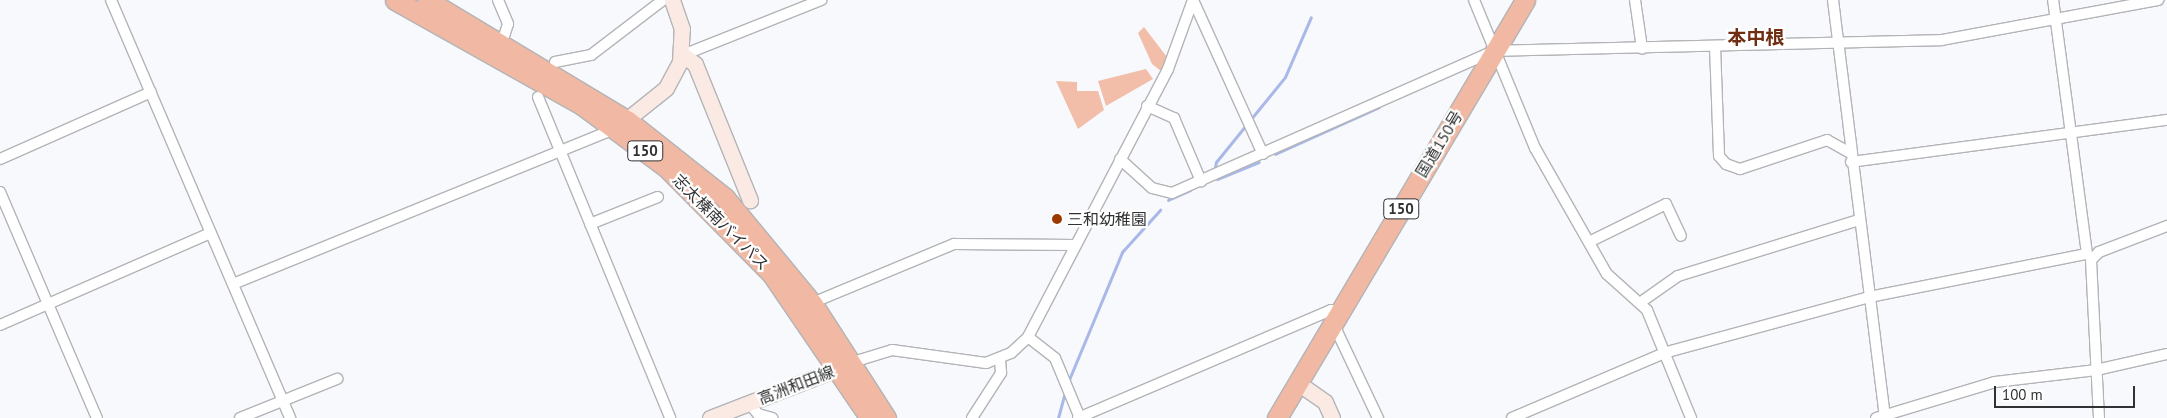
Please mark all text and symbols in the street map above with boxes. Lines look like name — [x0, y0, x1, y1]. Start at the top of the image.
district label: 本中根 — [1728, 27, 1784, 49]
street label: 国道150号 — [1412, 107, 1466, 181]
road number: 150 — [626, 138, 664, 164]
street label: 志太榛南バイパス — [669, 170, 773, 274]
road number: 150 — [1382, 196, 1420, 222]
place label: 三和幼稚園 — [1067, 209, 1147, 229]
marker: 三和幼稚園 — [1051, 213, 1063, 225]
street label: 高洲和田線 — [755, 362, 837, 408]
scale bar — [1997, 376, 2138, 408]
text: 100 m — [2002, 385, 2043, 404]

